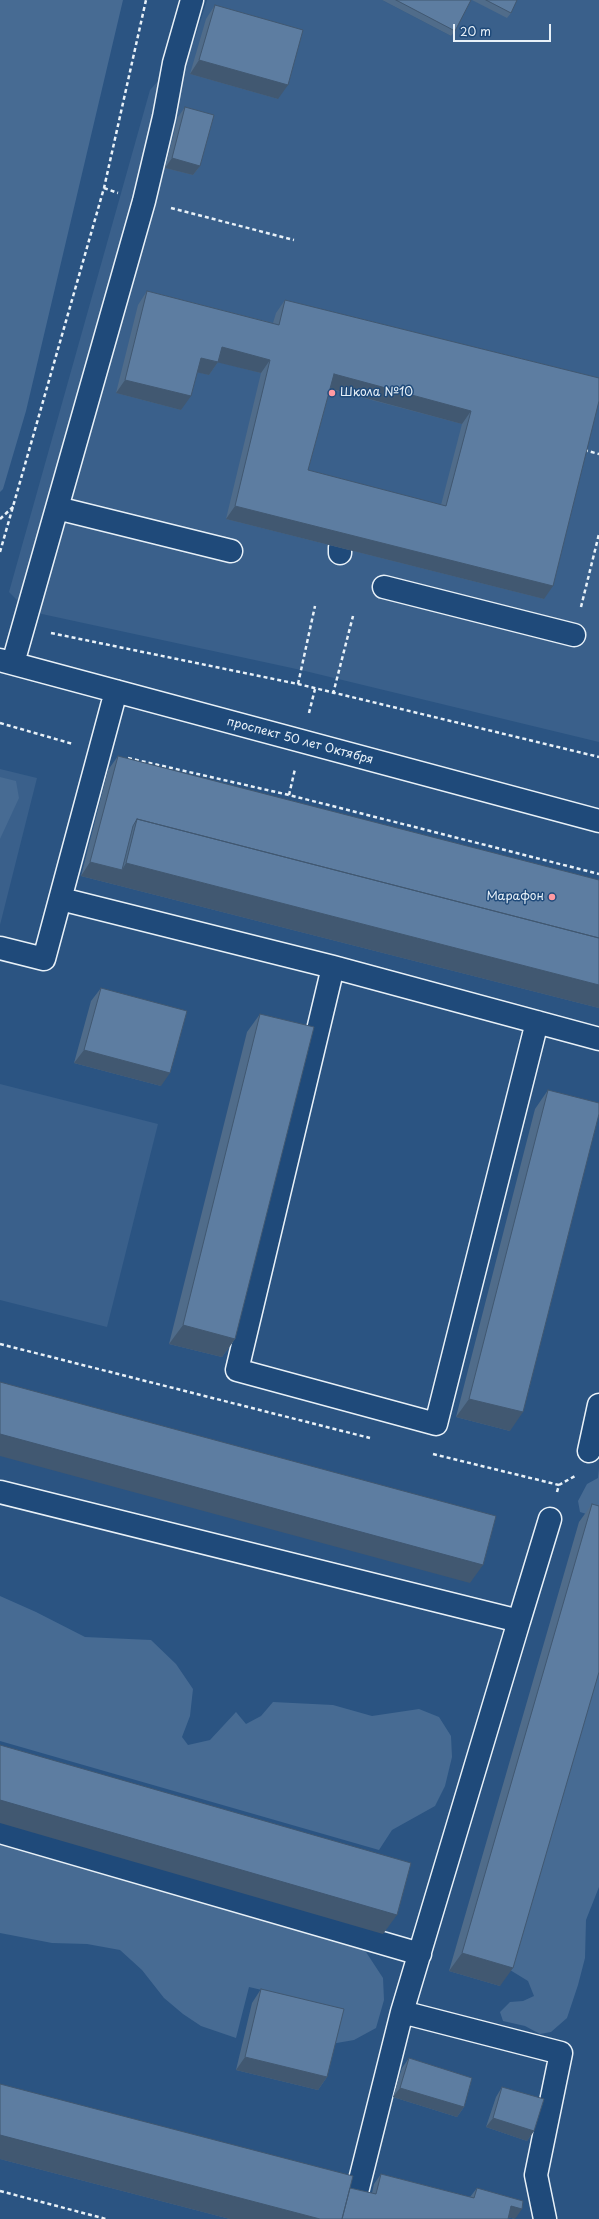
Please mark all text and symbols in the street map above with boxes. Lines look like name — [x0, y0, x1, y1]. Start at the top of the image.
scale bar — [455, 16, 553, 42]
text: 20 m — [460, 22, 491, 40]
place label: Школа №10 — [340, 386, 413, 400]
marker: Школа №10 — [327, 388, 337, 398]
street label: проспект 50 лет Октября — [225, 714, 375, 768]
place label: Марафон — [486, 890, 544, 904]
marker: Марафон — [547, 892, 557, 902]

